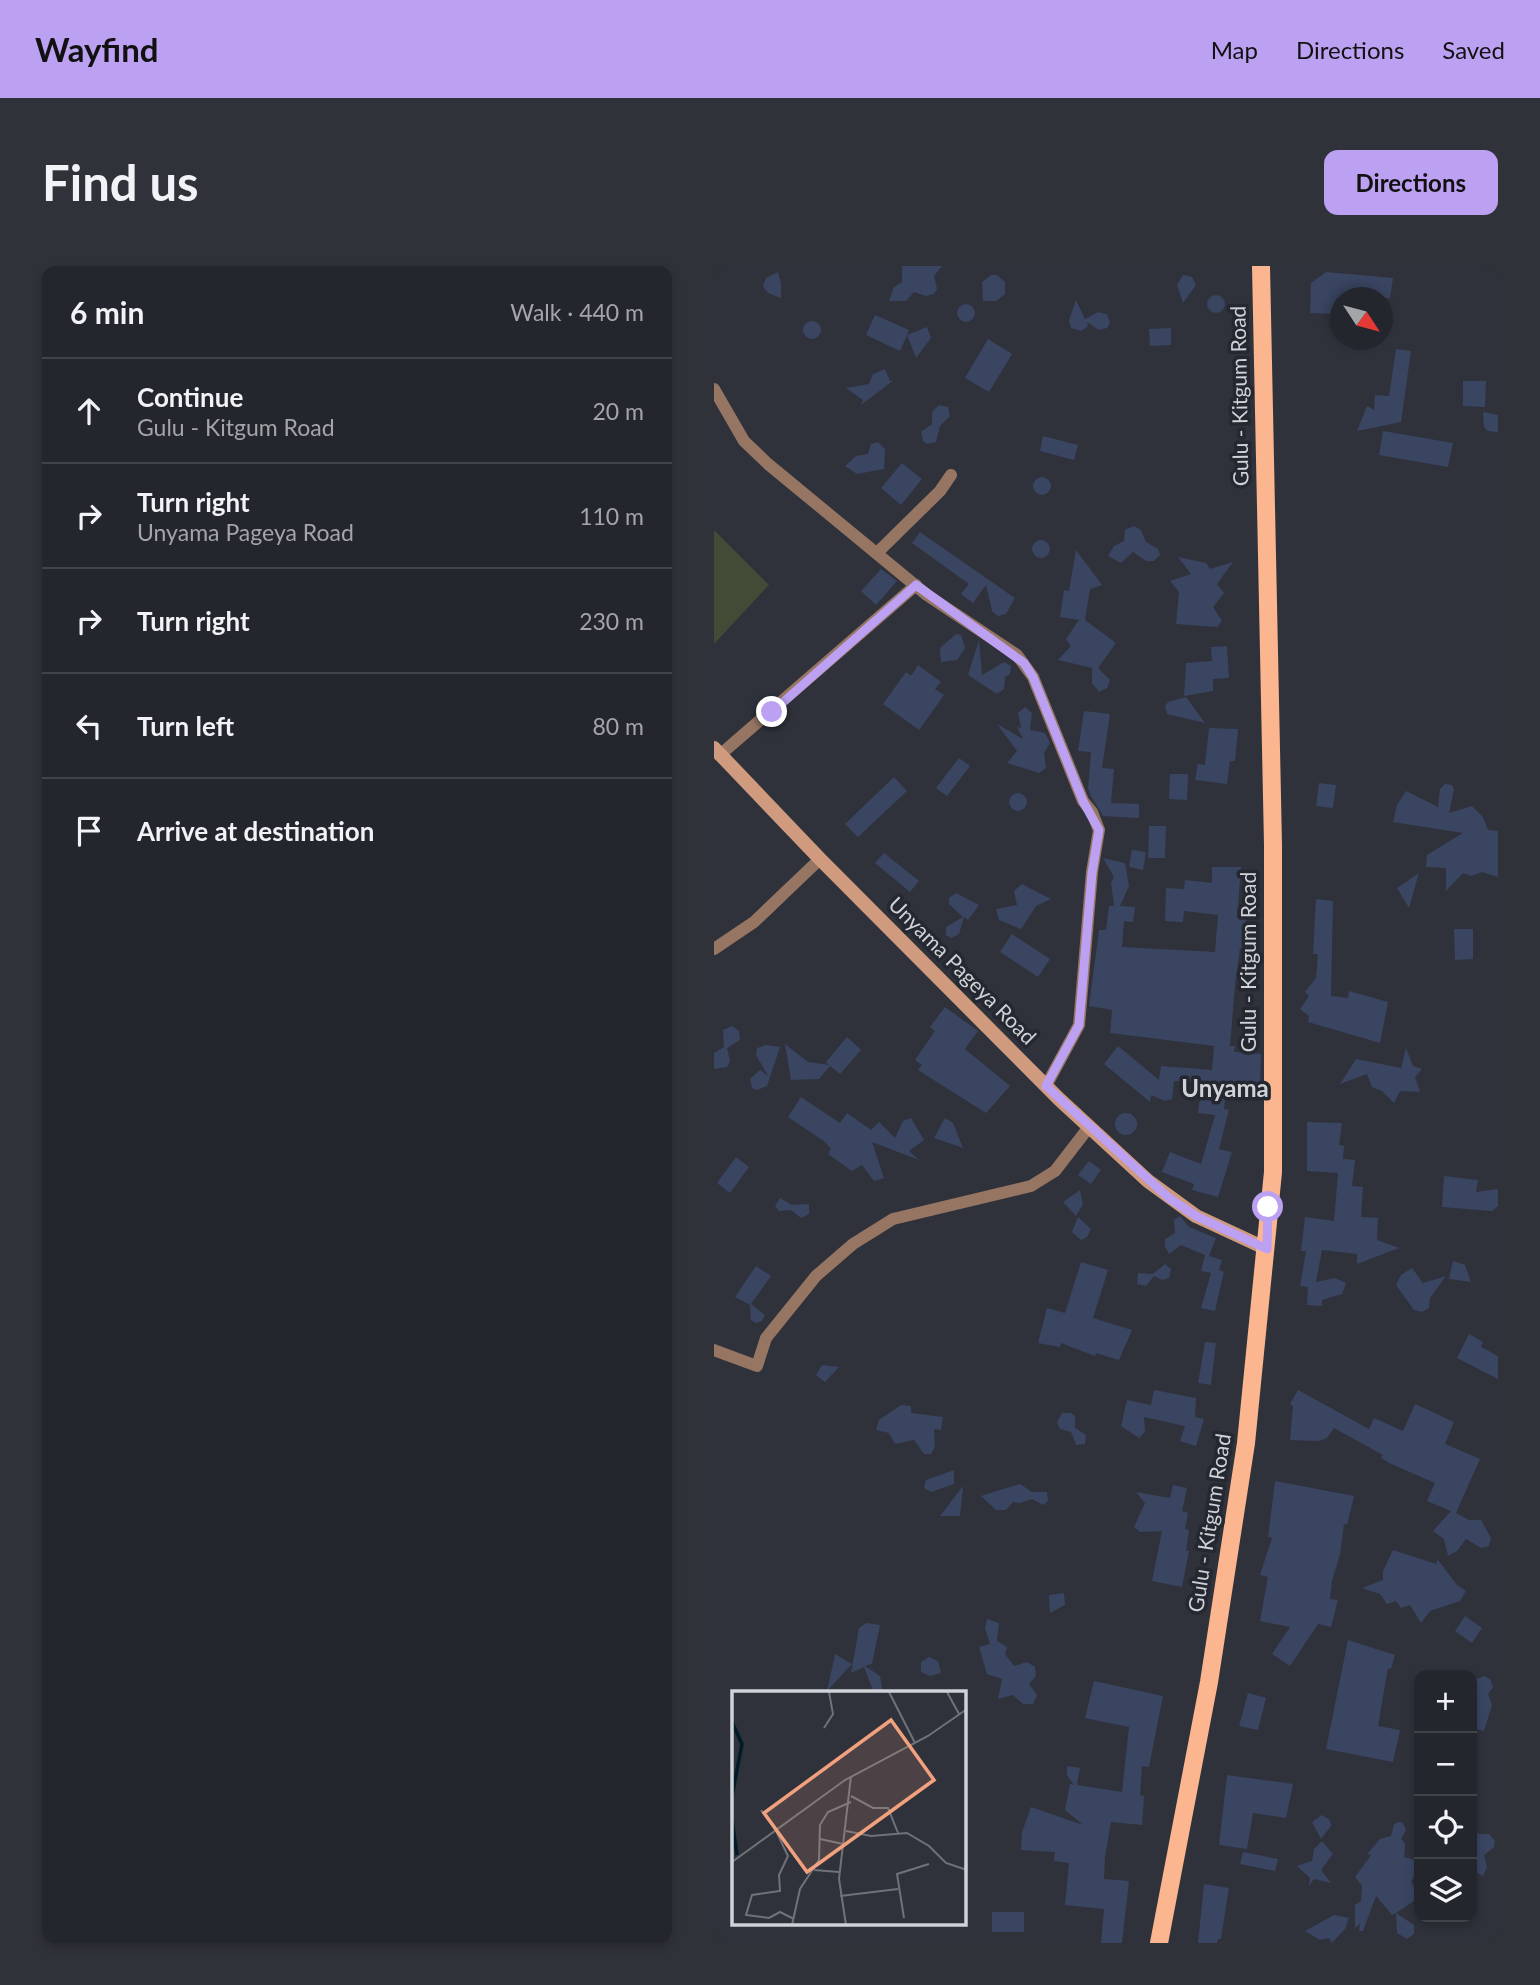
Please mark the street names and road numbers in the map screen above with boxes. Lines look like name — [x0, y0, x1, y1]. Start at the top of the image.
street label: Gulu - Kitgum Road — [1224, 306, 1253, 486]
street label: Gulu - Kitgum Road — [1235, 872, 1260, 1052]
street label: Unyama Pageya Road — [884, 891, 1042, 1049]
street label: Gulu - Kitgum Road — [1182, 1432, 1235, 1614]

